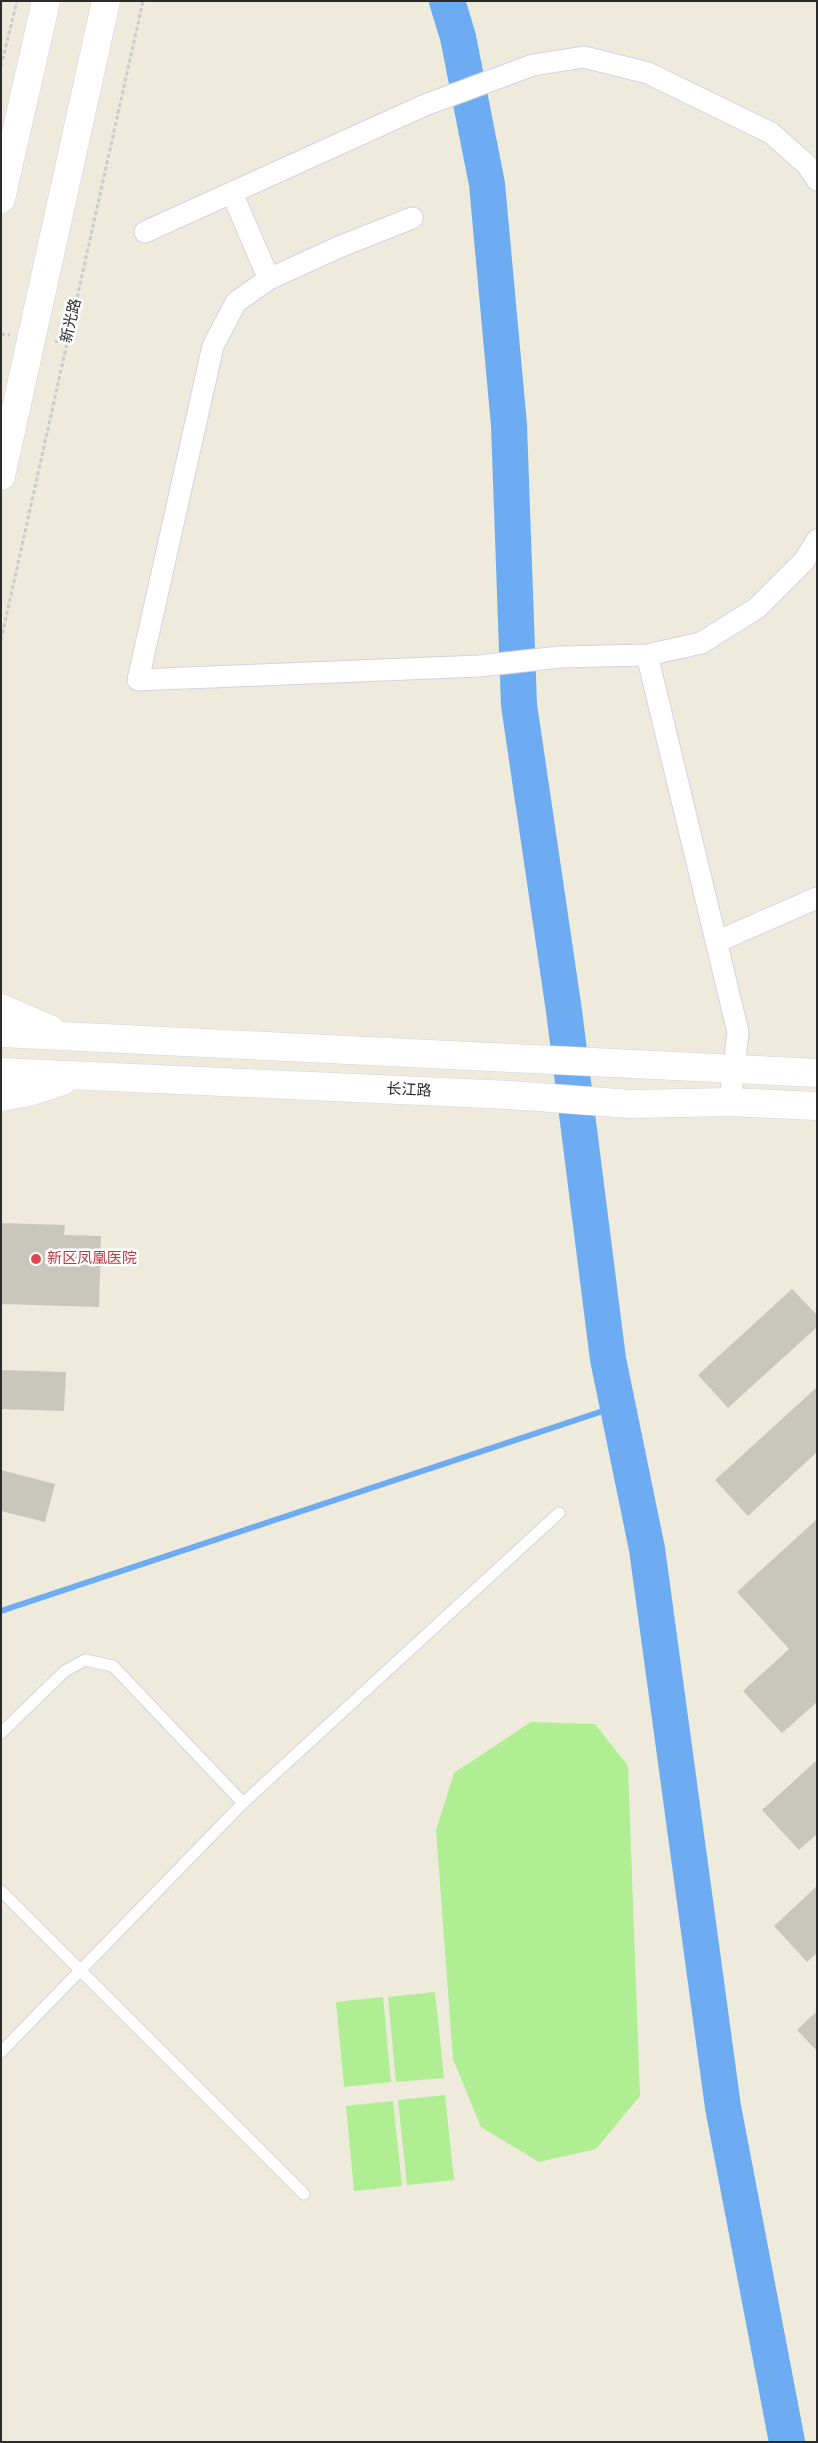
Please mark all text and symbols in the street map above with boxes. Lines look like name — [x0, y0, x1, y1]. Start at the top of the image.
street label: 新光路 — [58, 297, 86, 345]
street label: 长江路 — [386, 1081, 432, 1101]
place label: 新区凤凰医院 — [47, 1250, 137, 1268]
marker: 新区凤凰医院 — [29, 1252, 43, 1266]

